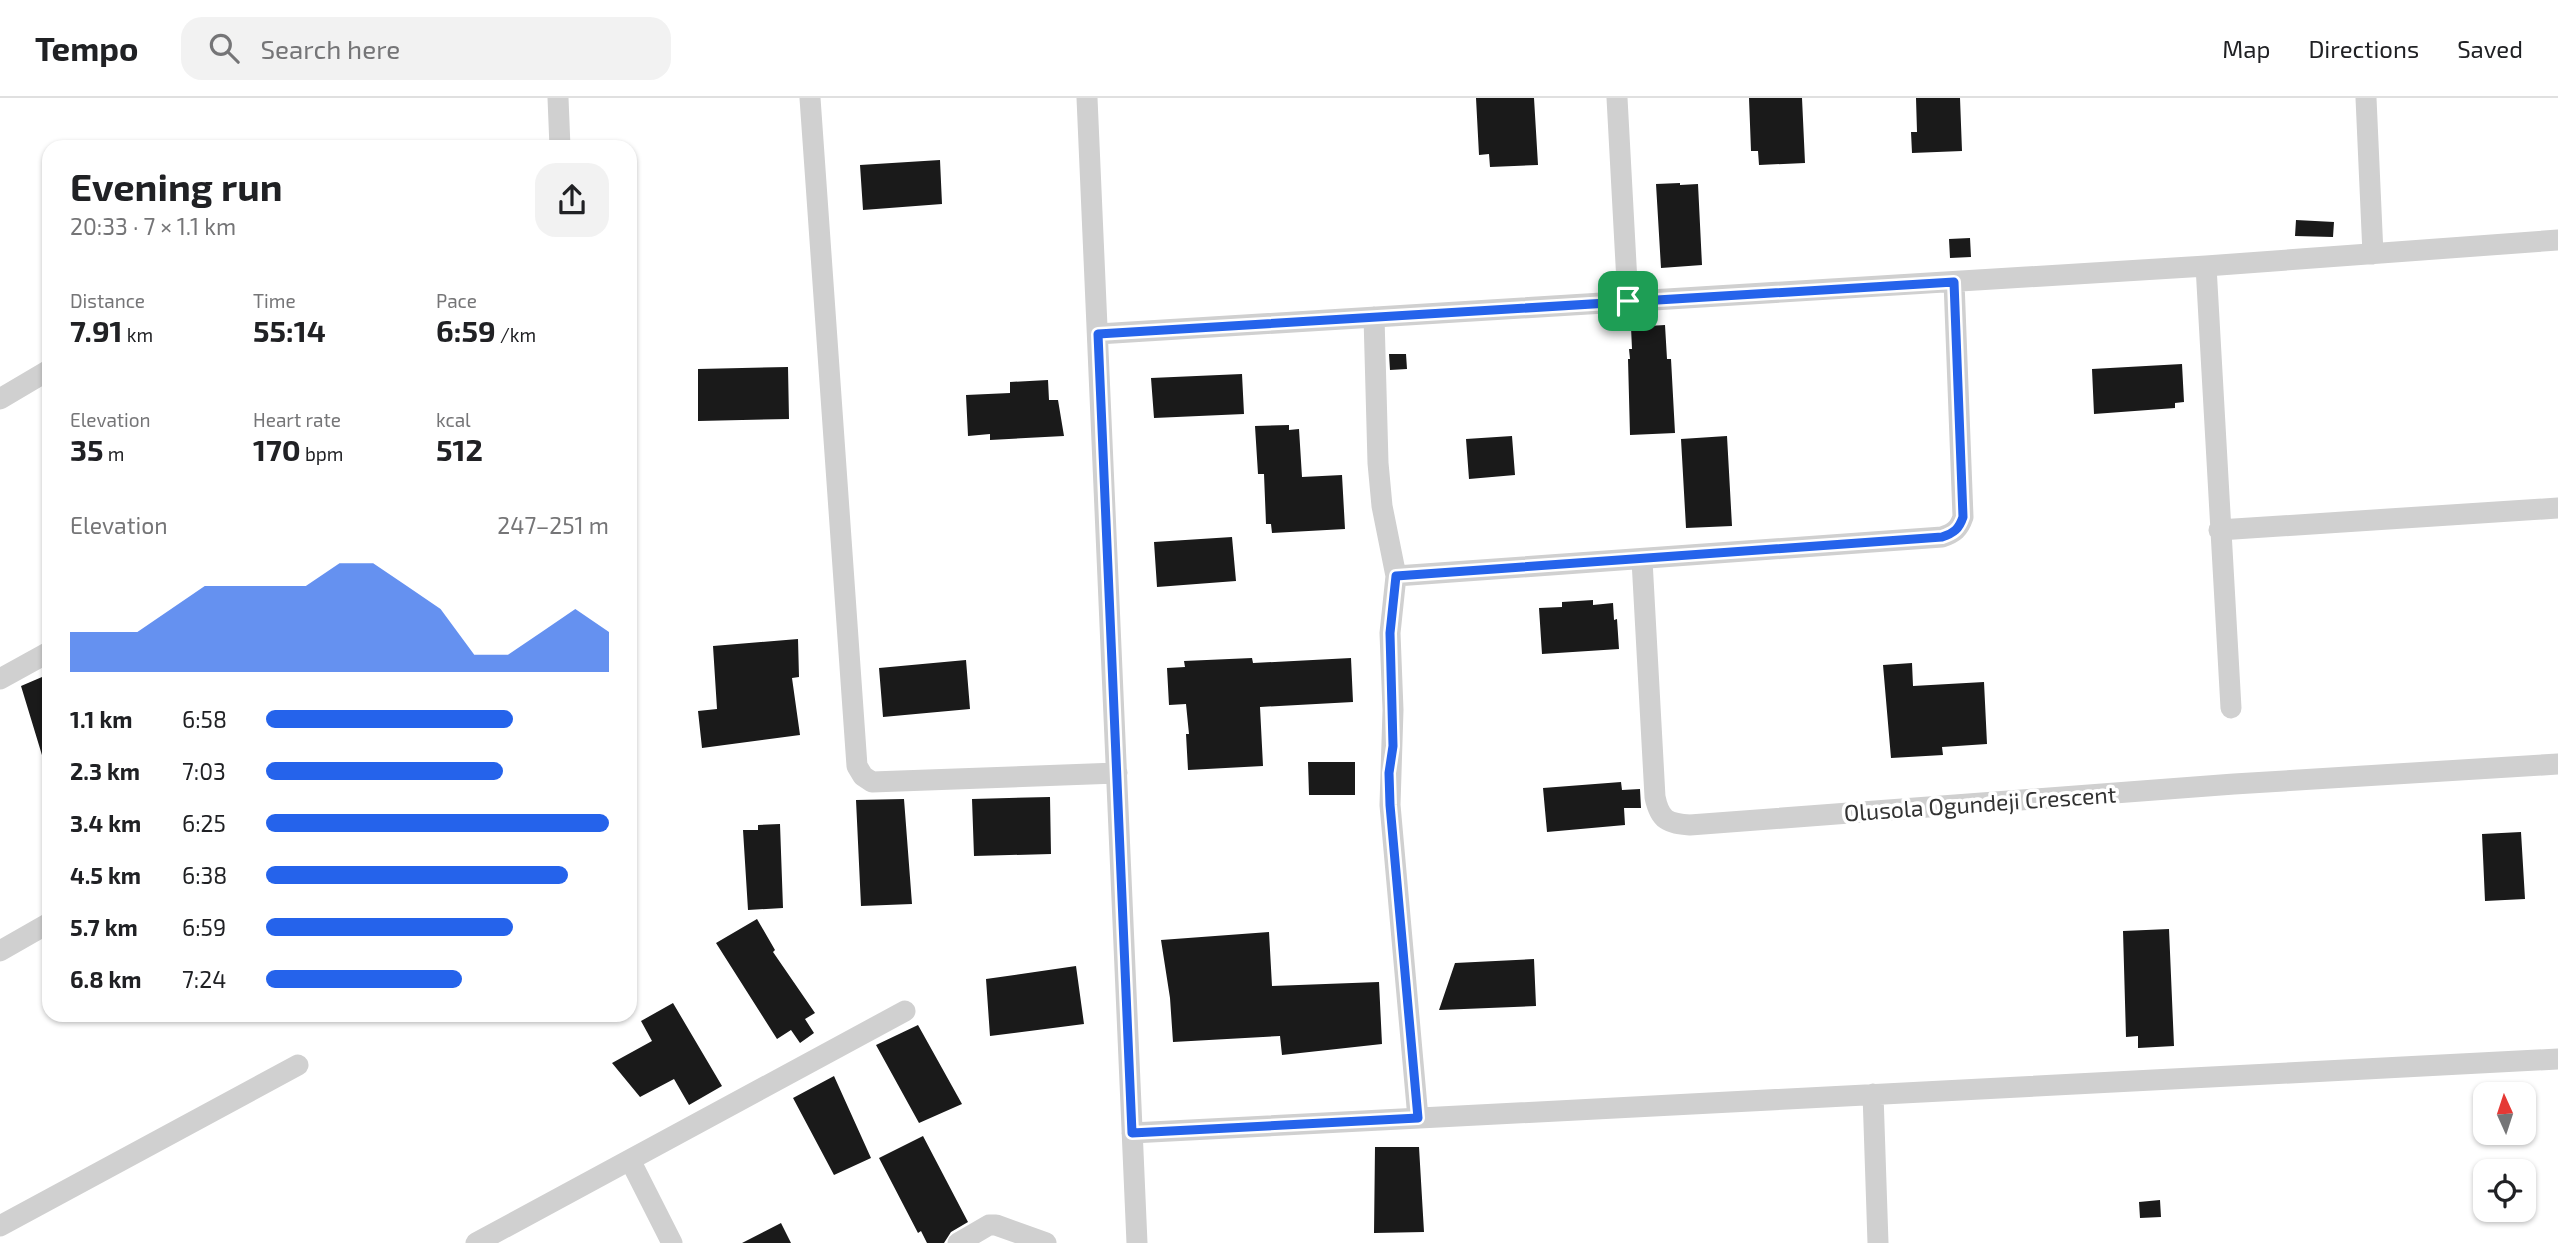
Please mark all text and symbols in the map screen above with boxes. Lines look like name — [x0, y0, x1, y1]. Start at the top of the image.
search box — [181, 17, 671, 80]
text: Tempo — [35, 28, 139, 68]
icon: search — [205, 29, 243, 67]
text: Search here — [261, 33, 400, 64]
text: Map — [2222, 34, 2270, 63]
text: Directions — [2308, 34, 2419, 63]
text: Saved — [2457, 34, 2523, 63]
text: Evening run — [70, 163, 283, 209]
button: share — [535, 163, 609, 237]
text: 20:33 · 7 × 1.1 km — [70, 212, 236, 240]
pin — [1598, 271, 1658, 331]
icon: arrive — [1609, 282, 1647, 320]
text: Distance — [70, 289, 145, 312]
text: Time — [253, 289, 296, 312]
text: Pace — [436, 289, 477, 312]
text: 7.91 — [70, 312, 123, 348]
text: 55:14 — [253, 312, 326, 348]
text: 6:59 — [436, 312, 496, 348]
text: km — [123, 323, 153, 346]
text: /km — [496, 323, 536, 346]
text: Elevation — [70, 408, 151, 431]
text: Heart rate — [253, 408, 341, 431]
text: kcal — [436, 408, 471, 431]
text: 35 — [70, 431, 104, 467]
text: 170 — [253, 431, 301, 467]
text: 512 — [436, 431, 483, 467]
text: m — [104, 442, 124, 465]
text: bpm — [301, 442, 343, 465]
text: Elevation — [70, 511, 168, 539]
text: 247–251 m — [497, 511, 609, 539]
text: 1.1 km — [70, 705, 133, 733]
text: 6:58 — [182, 705, 227, 733]
text: 2.3 km — [70, 757, 140, 785]
text: 7:03 — [182, 757, 226, 785]
street label: Olusola Ogundeji Crescent — [1843, 779, 2117, 826]
text: 3.4 km — [70, 809, 141, 837]
text: 6:25 — [182, 809, 226, 837]
text: 4.5 km — [70, 861, 141, 889]
text: 6:38 — [182, 861, 227, 889]
text: 5.7 km — [70, 913, 138, 941]
text: 6:59 — [182, 913, 226, 941]
text: 6.8 km — [70, 965, 142, 993]
text: 7:24 — [182, 965, 226, 993]
north arrow — [2473, 1082, 2536, 1144]
map controls — [2473, 1082, 2536, 1222]
button: locate — [2473, 1159, 2536, 1222]

